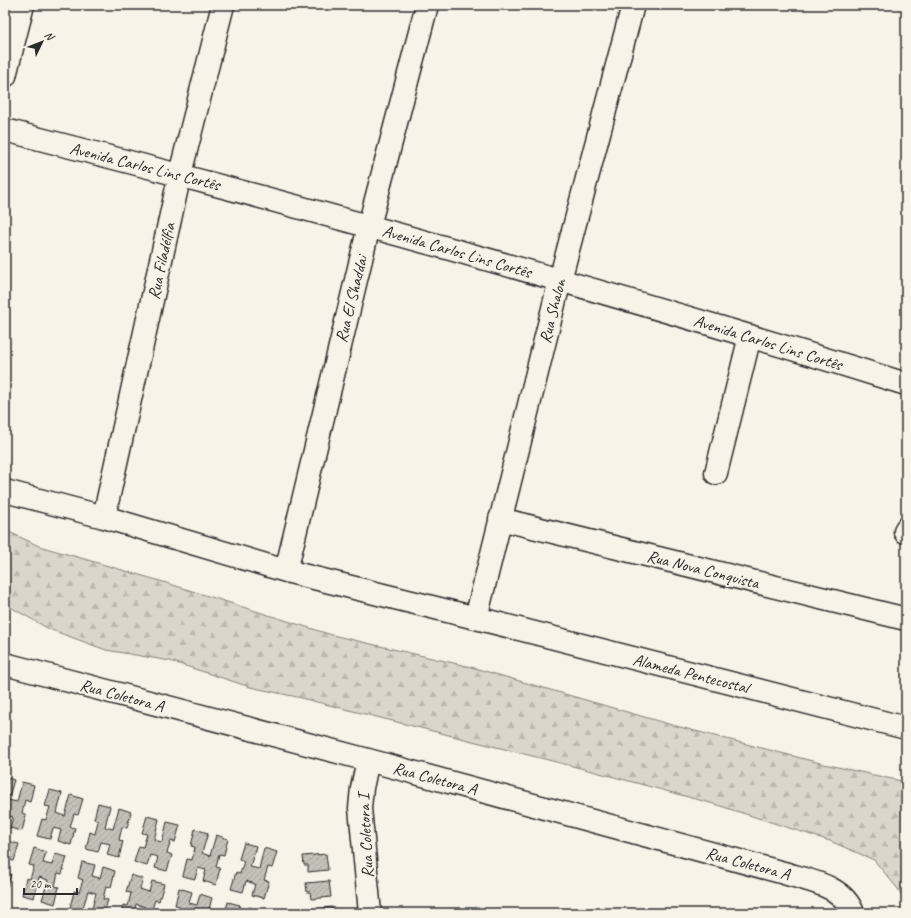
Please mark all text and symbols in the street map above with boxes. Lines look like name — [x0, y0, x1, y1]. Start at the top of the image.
north arrow — [22, 22, 62, 62]
text: N — [42, 28, 58, 44]
street label: Avenida Carlos Lins Cortês — [68, 138, 224, 196]
street label: Rua Filadélfia — [143, 219, 180, 301]
street label: Avenida Carlos Lins Cortês — [380, 220, 536, 283]
street label: Rua El Shaddai — [331, 251, 373, 345]
street label: Rua Shalon — [534, 276, 571, 345]
street label: Avenida Carlos Lins Cortês — [691, 310, 847, 376]
street label: Rua Nova Conquista — [645, 545, 762, 594]
street label: Alameda Pentecostal — [631, 649, 754, 699]
street label: Rua Coletora A — [78, 674, 167, 717]
street label: Rua Coletora A — [391, 757, 480, 800]
street label: Rua Coletora I — [353, 789, 378, 879]
street label: Rua Coletora A — [704, 842, 793, 885]
scale bar — [24, 870, 77, 896]
text: 20 m — [30, 876, 52, 892]

